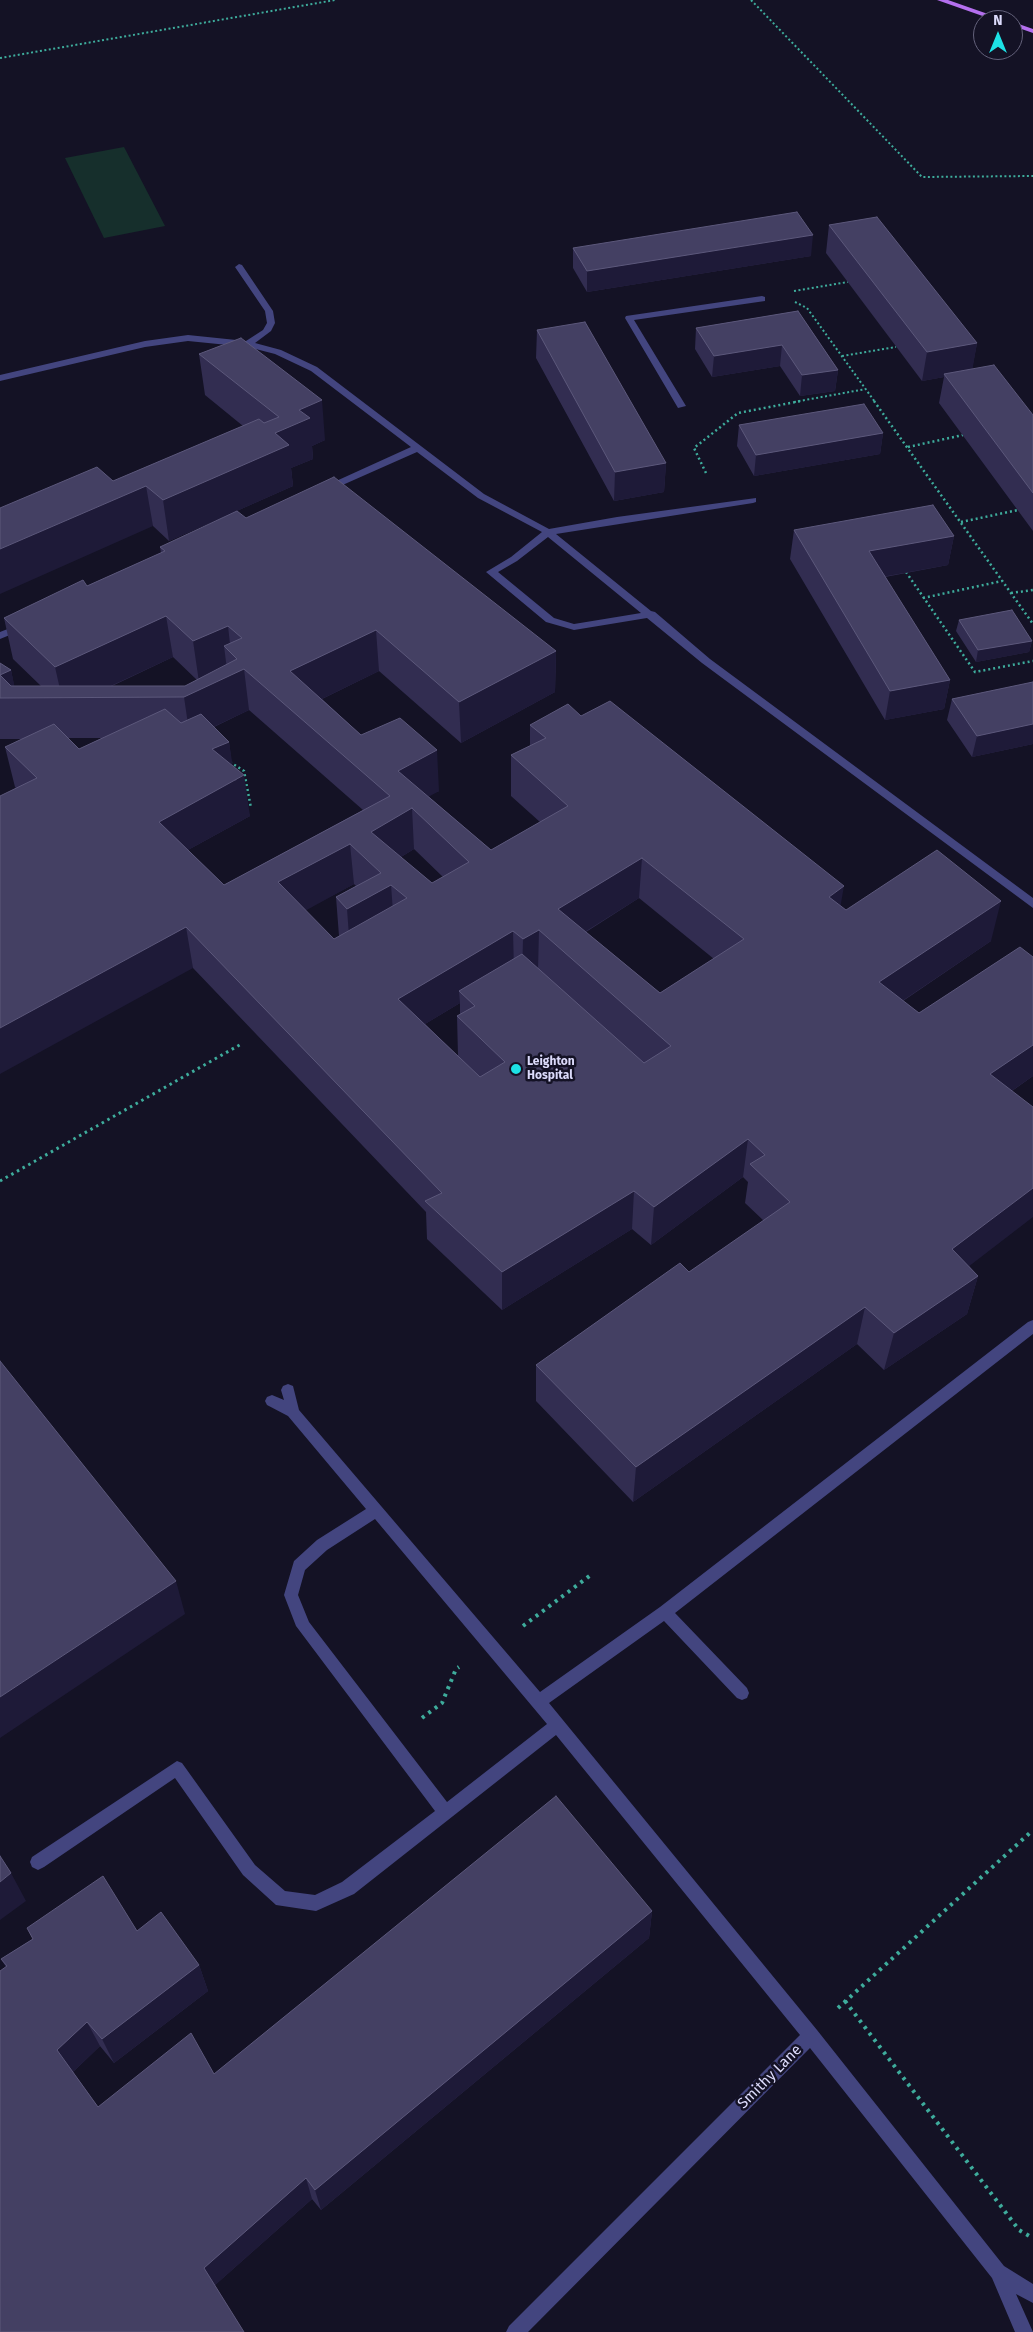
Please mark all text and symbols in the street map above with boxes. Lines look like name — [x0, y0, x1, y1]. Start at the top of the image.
north arrow — [973, 10, 1023, 60]
text: N — [993, 12, 1003, 29]
place label: Leighton Hospital — [527, 1055, 575, 1083]
marker: Leighton Hospital — [509, 1062, 523, 1076]
street label: Smithy Lane — [734, 2041, 806, 2113]

